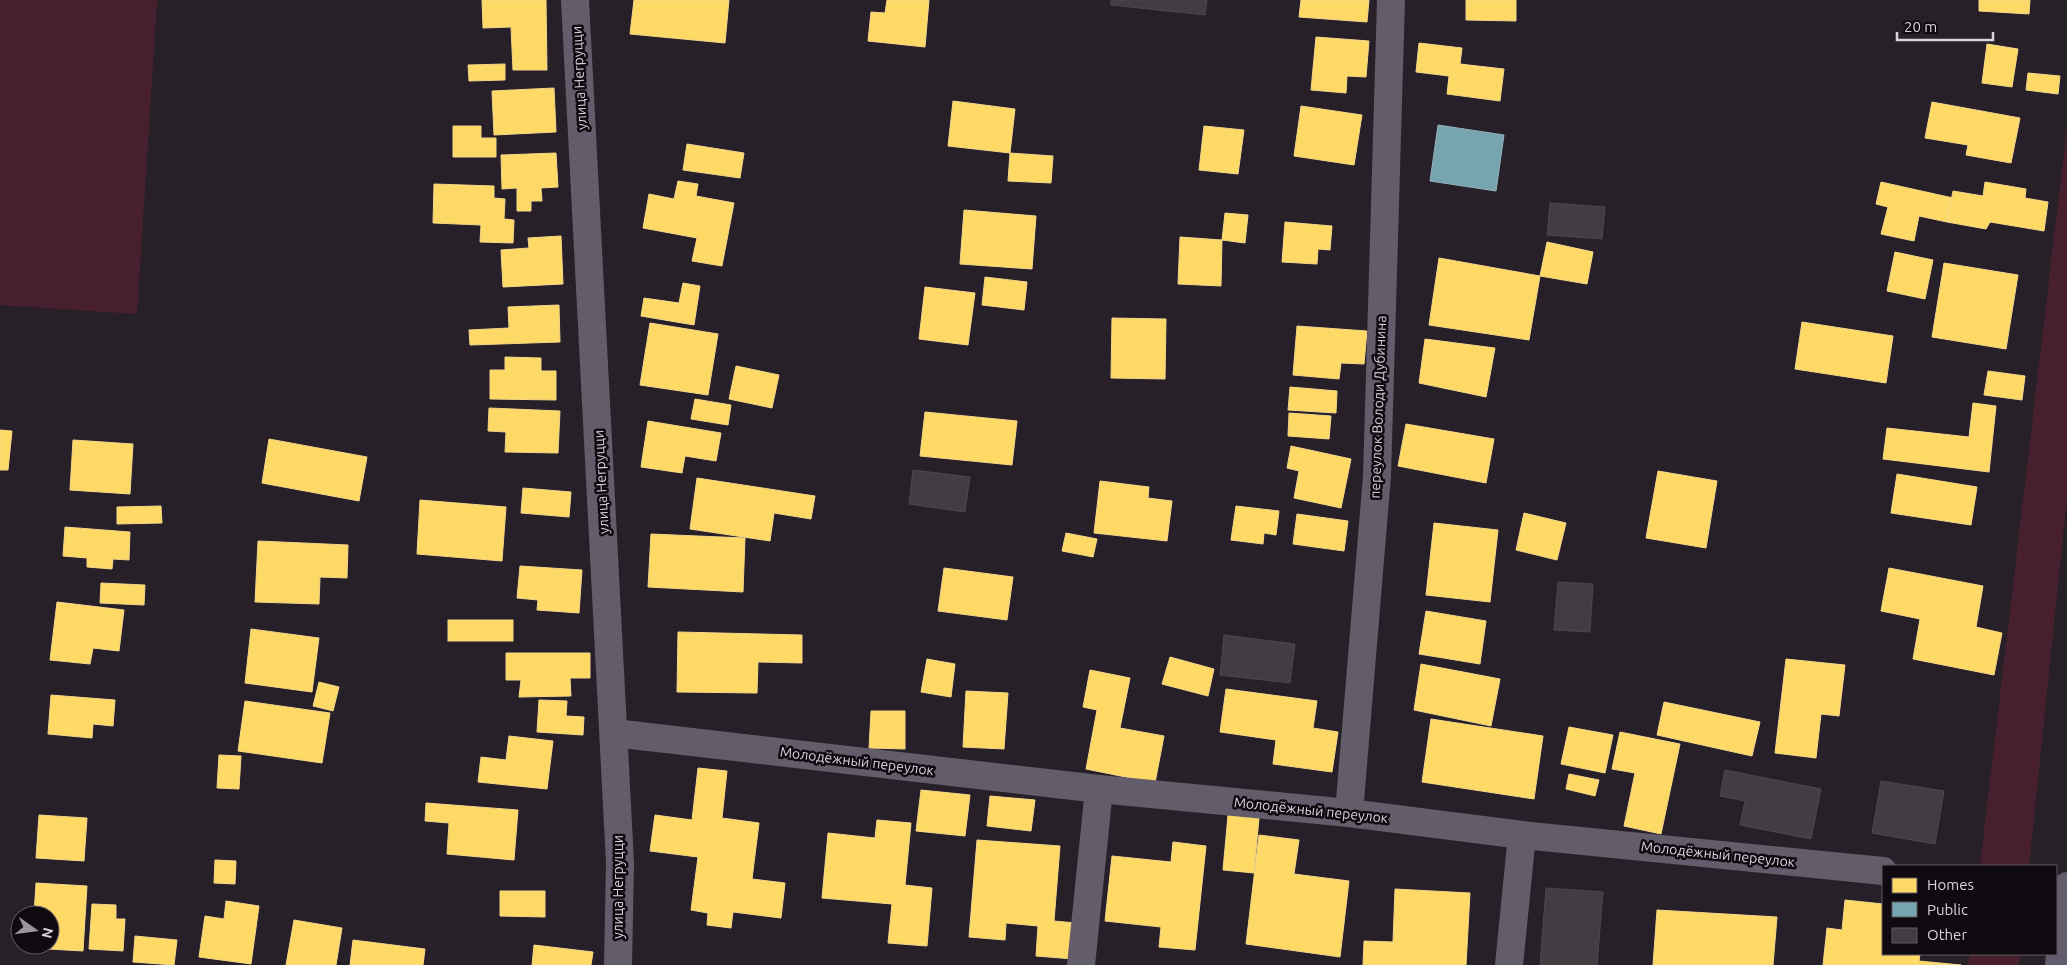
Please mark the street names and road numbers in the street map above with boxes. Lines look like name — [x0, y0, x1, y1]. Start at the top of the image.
street label: улица Негруцци — [568, 26, 590, 130]
street label: переулок Володи Дубинина — [1367, 315, 1389, 499]
street label: улица Негруцци — [590, 430, 612, 534]
street label: Молодёжный переулок — [779, 744, 935, 778]
street label: Молодёжный переулок — [1233, 794, 1389, 826]
street label: улица Негруцци — [610, 835, 626, 939]
street label: Молодёжный переулок — [1640, 838, 1796, 870]

